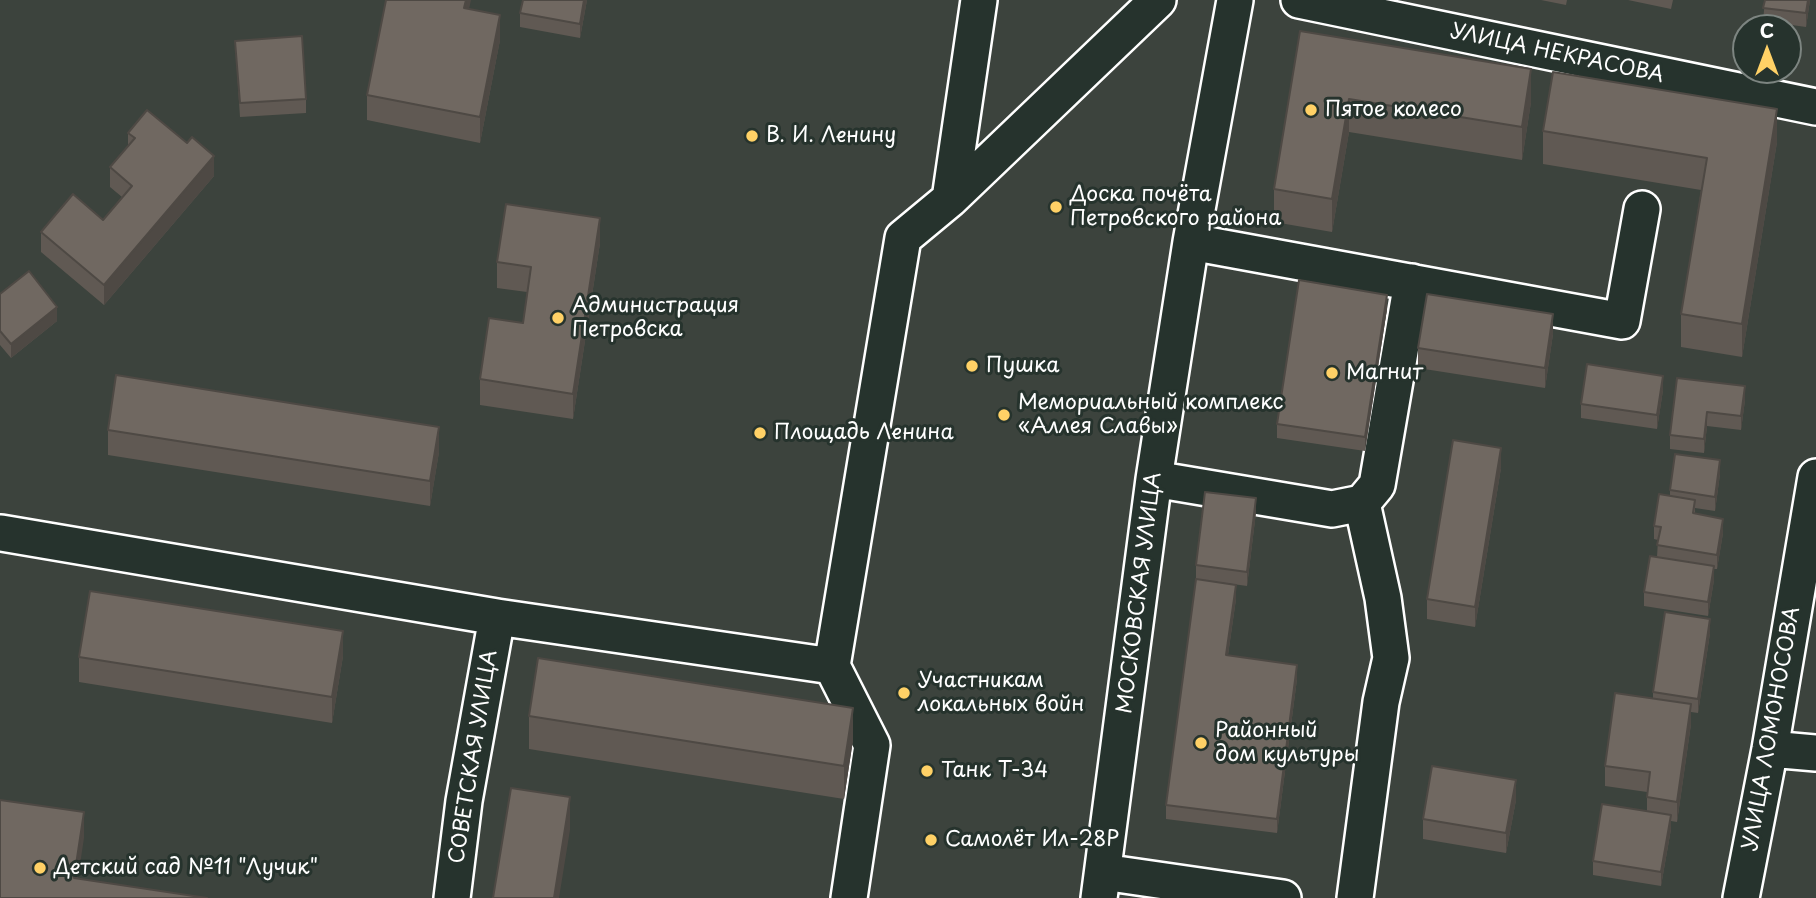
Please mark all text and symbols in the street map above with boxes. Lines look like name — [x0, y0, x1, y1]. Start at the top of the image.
north arrow — [1732, 14, 1802, 84]
text: С — [1760, 16, 1774, 44]
street label: УЛИЦА НЕКРАСОВА — [1448, 19, 1666, 89]
place label: Пятое колесо — [1325, 97, 1462, 123]
marker: Пятое колесо — [1303, 102, 1319, 118]
place label: В. И. Ленину — [766, 123, 896, 149]
marker: В. И. Ленину — [744, 128, 760, 144]
place label: Доска почёта Петровского района — [1070, 182, 1281, 232]
marker: Доска почёта Петровского района — [1048, 199, 1064, 215]
place label: Администрация Петровска — [572, 293, 739, 343]
marker: Администрация Петровска — [550, 310, 566, 326]
place label: Пушка — [986, 353, 1060, 379]
marker: Пушка — [964, 358, 980, 374]
place label: Магнит — [1346, 360, 1423, 386]
marker: Магнит — [1324, 365, 1340, 381]
place label: Мемориальный комплекс «Аллея Славы» — [1018, 390, 1284, 440]
marker: Мемориальный комплекс «Аллея Славы» — [996, 407, 1012, 423]
place label: Площадь Ленина — [774, 420, 954, 446]
marker: Площадь Ленина — [752, 425, 768, 441]
street label: МОСКОВСКАЯ УЛИЦА — [1113, 471, 1167, 715]
street label: УЛИЦА ЛОМОНОСОВА — [1738, 605, 1806, 853]
street label: СОВЕТСКАЯ УЛИЦА — [445, 648, 503, 866]
place label: Участникам локальных войн — [918, 668, 1084, 718]
marker: Участникам локальных войн — [896, 685, 912, 701]
place label: Районный дом культуры — [1215, 718, 1360, 768]
marker: Районный дом культуры — [1193, 735, 1209, 751]
place label: Танк Т-34 — [941, 758, 1048, 784]
marker: Танк Т-34 — [919, 763, 935, 779]
place label: Самолёт Ил-28Р — [945, 827, 1119, 853]
marker: Самолёт Ил-28Р — [923, 832, 939, 848]
place label: Детский сад №11 "Лучик" — [54, 855, 318, 881]
marker: Детский сад №11 "Лучик" — [32, 860, 48, 876]

